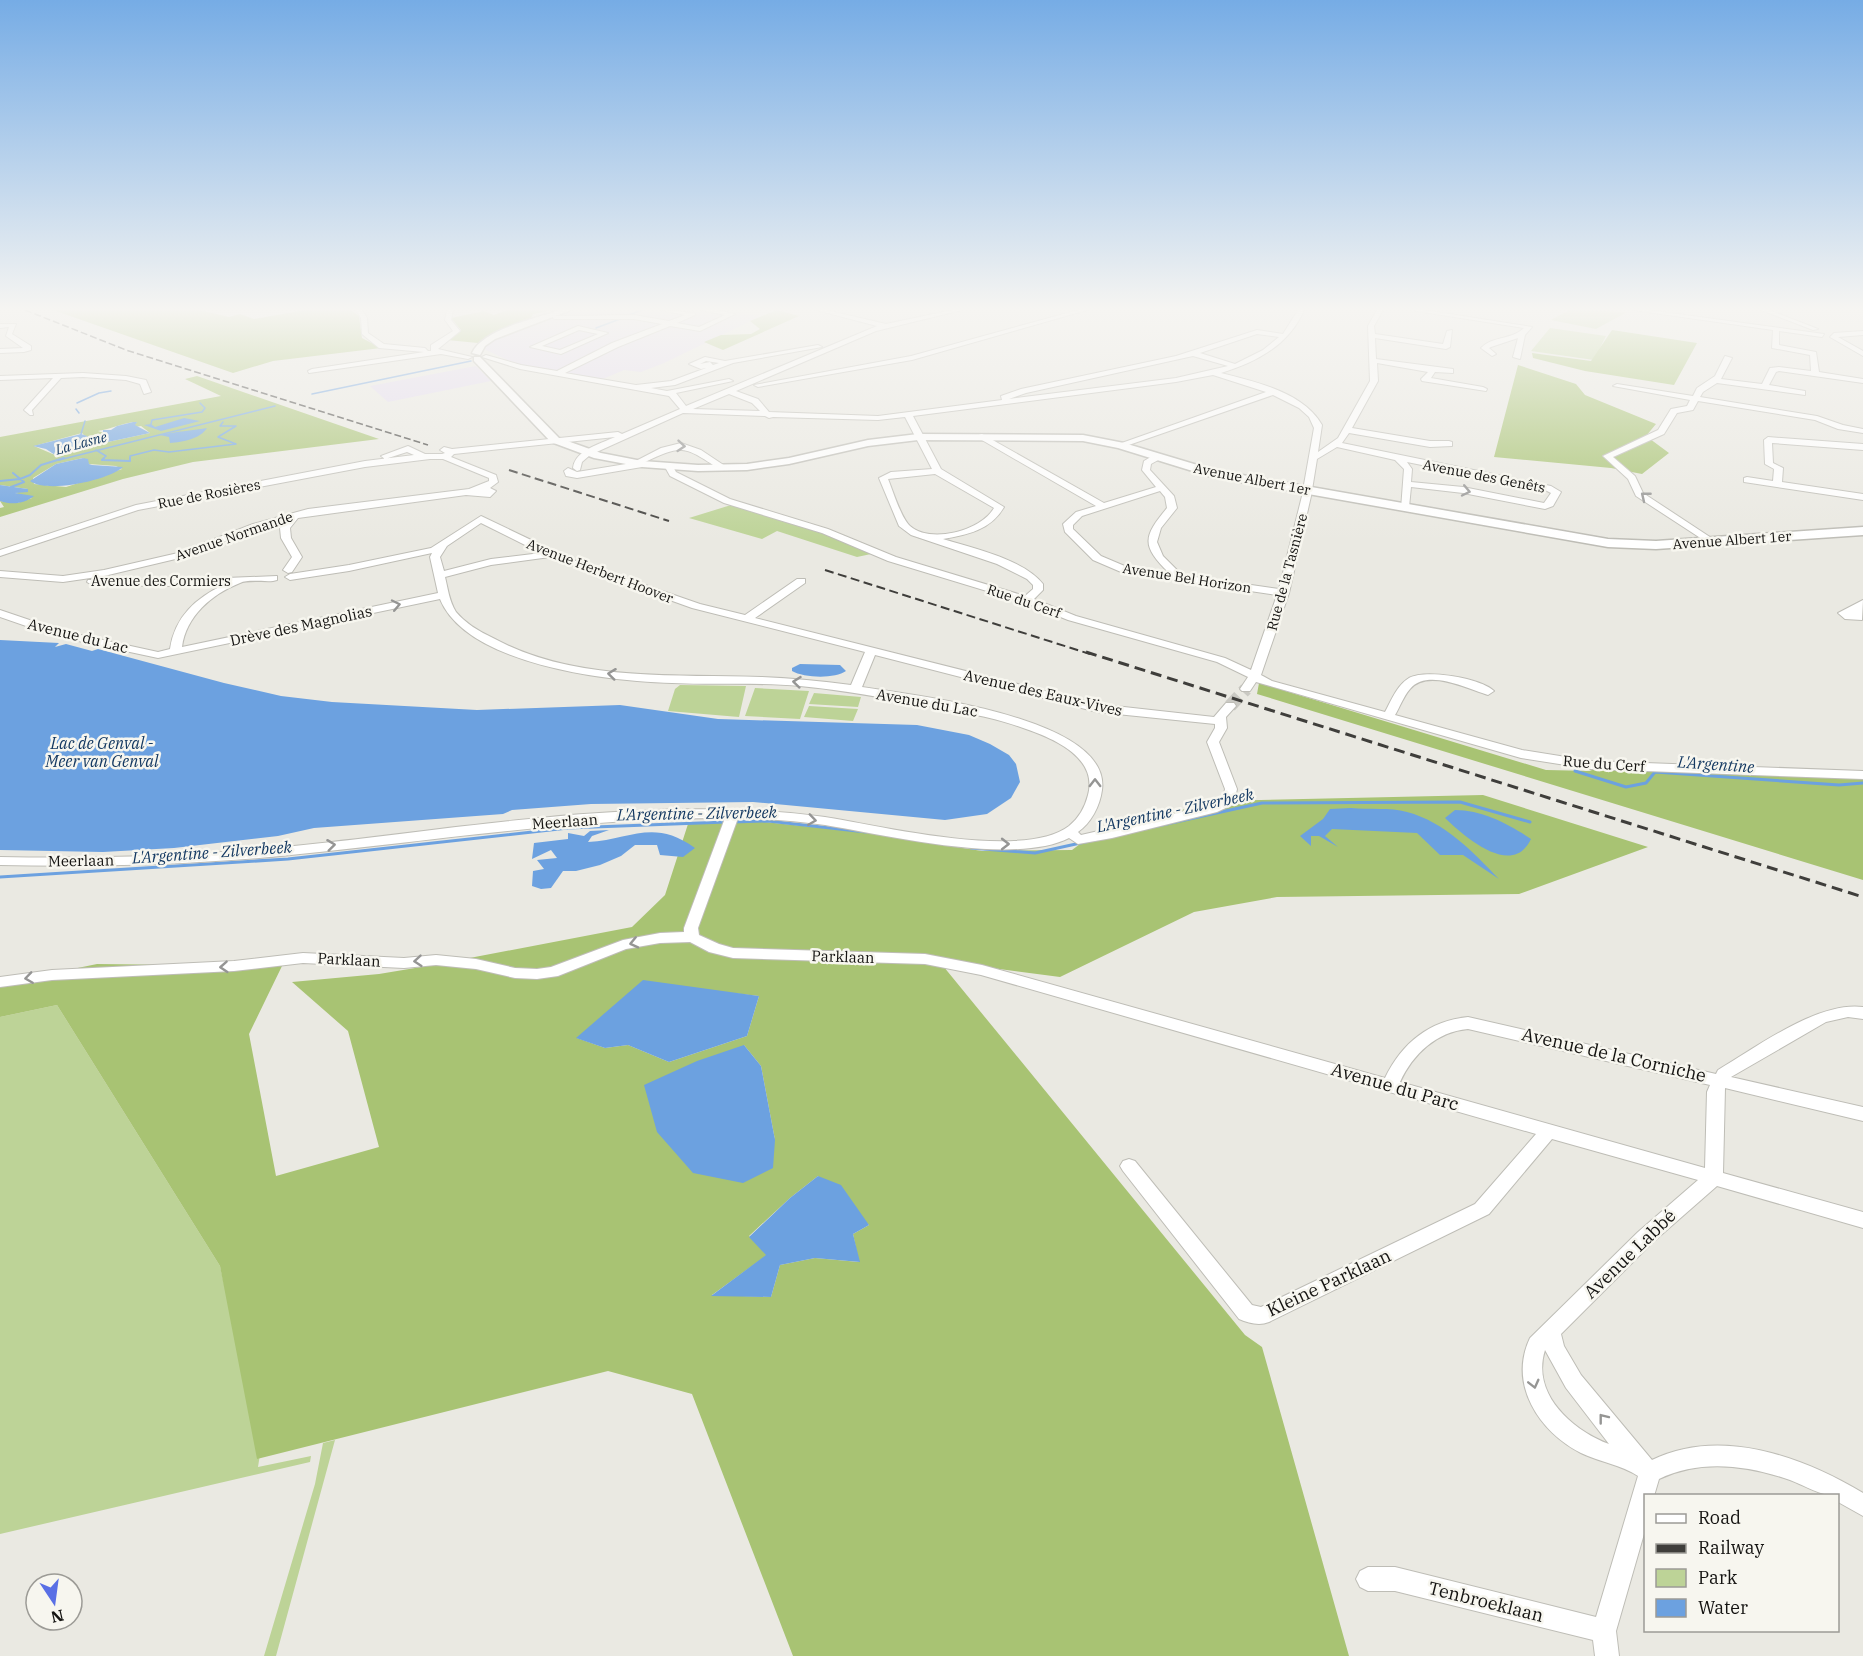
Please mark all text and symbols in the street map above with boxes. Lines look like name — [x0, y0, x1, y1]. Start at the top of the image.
water label: La Lasne — [52, 427, 109, 459]
one-way arrow — [676, 439, 685, 452]
street label: Avenue des Genêts — [1421, 455, 1547, 497]
street label: Avenue Albert 1er — [1192, 459, 1313, 499]
street label: Rue de Rosières — [156, 475, 262, 513]
one-way arrow — [1460, 484, 1470, 497]
one-way arrow — [1640, 493, 1651, 504]
street label: Avenue Normande — [173, 507, 295, 565]
street label: Rue de la Tasnière — [1263, 511, 1311, 633]
street label: Avenue Albert 1er — [1672, 527, 1793, 553]
street label: Avenue Herbert Hoover — [524, 535, 677, 608]
street label: Avenue Bel Horizon — [1121, 559, 1253, 597]
street label: Avenue des Cormiers — [91, 572, 231, 590]
street label: Rue du Cerf — [985, 580, 1064, 622]
one-way arrow — [391, 599, 401, 612]
street label: Drève des Magnolias — [228, 601, 374, 650]
street label: Avenue du Lac — [26, 614, 131, 657]
street label: Avenue des Eaux-Vives — [962, 665, 1124, 720]
one-way arrow — [607, 668, 616, 680]
one-way arrow — [793, 676, 802, 689]
street label: Avenue du Lac — [875, 684, 980, 721]
water label: Lac de Genval - Meer van Genval — [44, 733, 159, 771]
street label: Rue du Cerf — [1562, 751, 1647, 776]
water label: L'Argentine — [1676, 751, 1755, 777]
one-way arrow — [1089, 778, 1101, 787]
water label: L'Argentine - Zilverbeek — [1094, 783, 1256, 837]
water label: L'Argentine - Zilverbeek — [616, 802, 778, 824]
street label: Meerlaan — [531, 810, 599, 833]
one-way arrow — [807, 813, 816, 825]
water label: L'Argentine - Zilverbeek — [130, 836, 293, 868]
one-way arrow — [1000, 838, 1009, 851]
one-way arrow — [326, 839, 335, 852]
street label: Meerlaan — [48, 850, 115, 871]
one-way arrow — [629, 935, 639, 948]
street label: Parklaan — [811, 946, 875, 967]
street label: Parklaan — [317, 948, 381, 971]
one-way arrow — [414, 955, 423, 968]
one-way arrow — [219, 960, 228, 973]
one-way arrow — [25, 972, 34, 984]
street label: Avenue de la Corniche — [1520, 1022, 1709, 1087]
street label: Avenue du Parc — [1329, 1057, 1462, 1116]
street label: Avenue Labbé — [1579, 1204, 1680, 1303]
street label: Kleine Parklaan — [1263, 1244, 1395, 1321]
one-way arrow — [1526, 1379, 1539, 1389]
one-way arrow — [1600, 1413, 1611, 1424]
legend — [1644, 1494, 1839, 1632]
text: Road — [1698, 1506, 1741, 1529]
text: Railway — [1698, 1536, 1764, 1559]
text: Park — [1698, 1566, 1738, 1589]
north arrow — [24, 1572, 84, 1632]
street label: Tenbroeklaan — [1426, 1576, 1546, 1627]
text: Water — [1698, 1596, 1748, 1619]
text: N — [49, 1605, 66, 1628]

